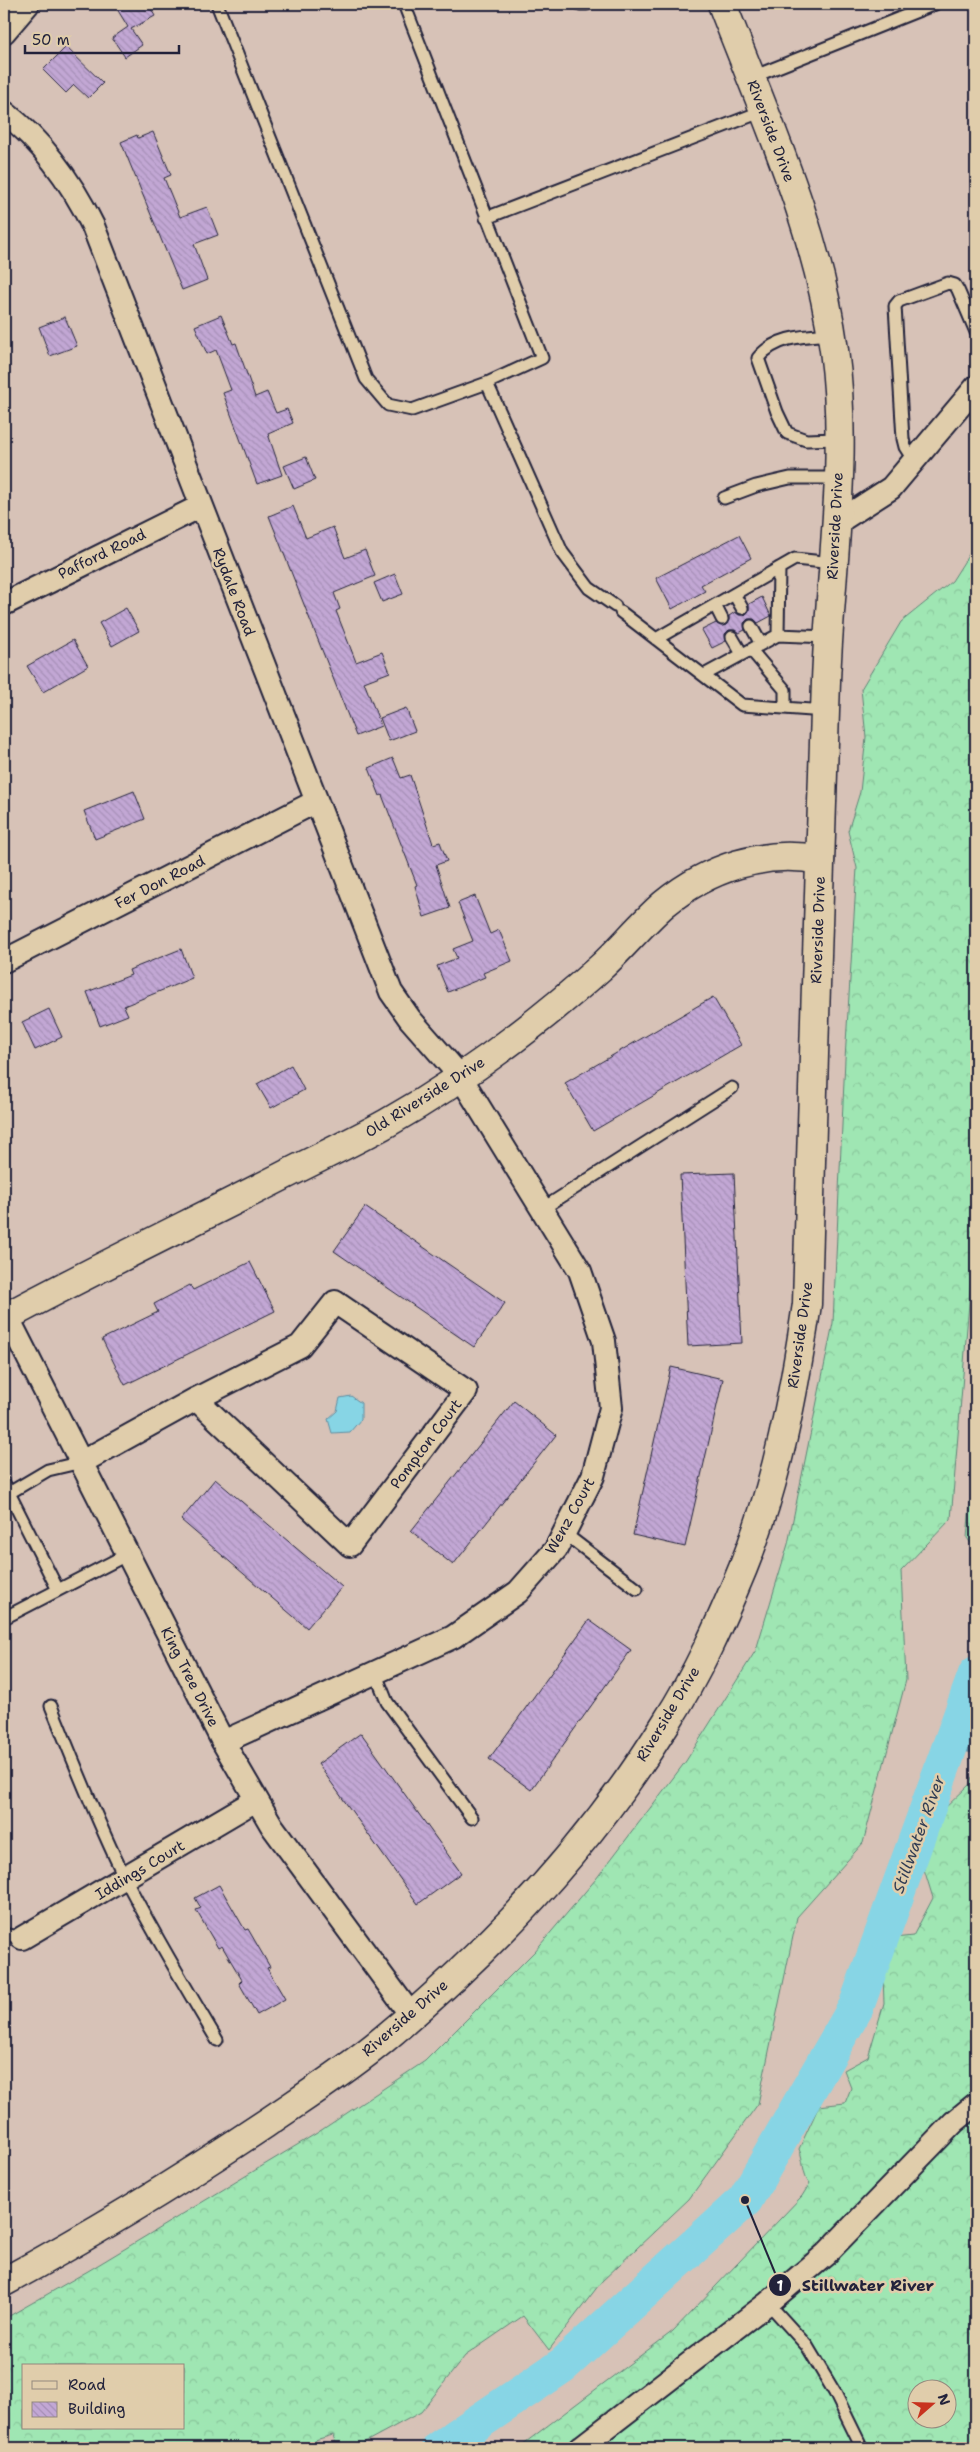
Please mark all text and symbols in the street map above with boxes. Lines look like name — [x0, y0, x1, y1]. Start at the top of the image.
scale bar — [25, 22, 179, 54]
text: 50 m — [32, 30, 70, 50]
street label: Riverside Drive — [742, 77, 800, 185]
street label: Riverside Drive — [822, 472, 848, 580]
street label: Pafford Road — [55, 524, 150, 584]
street label: Rydale Road — [208, 545, 260, 639]
street label: Fer Don Road — [111, 850, 209, 913]
street label: Riverside Drive — [806, 876, 830, 984]
street label: Old Riverside Drive — [361, 1052, 489, 1142]
street label: Riverside Drive — [783, 1280, 817, 1390]
street label: Pompton Court — [386, 1395, 466, 1493]
street label: Wenz Court — [541, 1474, 599, 1558]
street label: King Tree Drive — [156, 1624, 224, 1730]
street label: Riverside Drive — [632, 1663, 704, 1765]
water label: Stillwater River — [887, 1772, 950, 1896]
street label: Iddings Court — [92, 1835, 188, 1905]
street label: Riverside Drive — [358, 1975, 452, 2061]
callout: Stillwater River — [767, 2270, 945, 2301]
text: Stillwater River — [802, 2275, 935, 2296]
text: 1 — [777, 2276, 784, 2296]
legend — [22, 2364, 185, 2430]
text: Road — [68, 2375, 106, 2395]
north arrow — [908, 2380, 958, 2430]
text: N — [934, 2391, 955, 2408]
text: Building — [68, 2399, 125, 2419]

